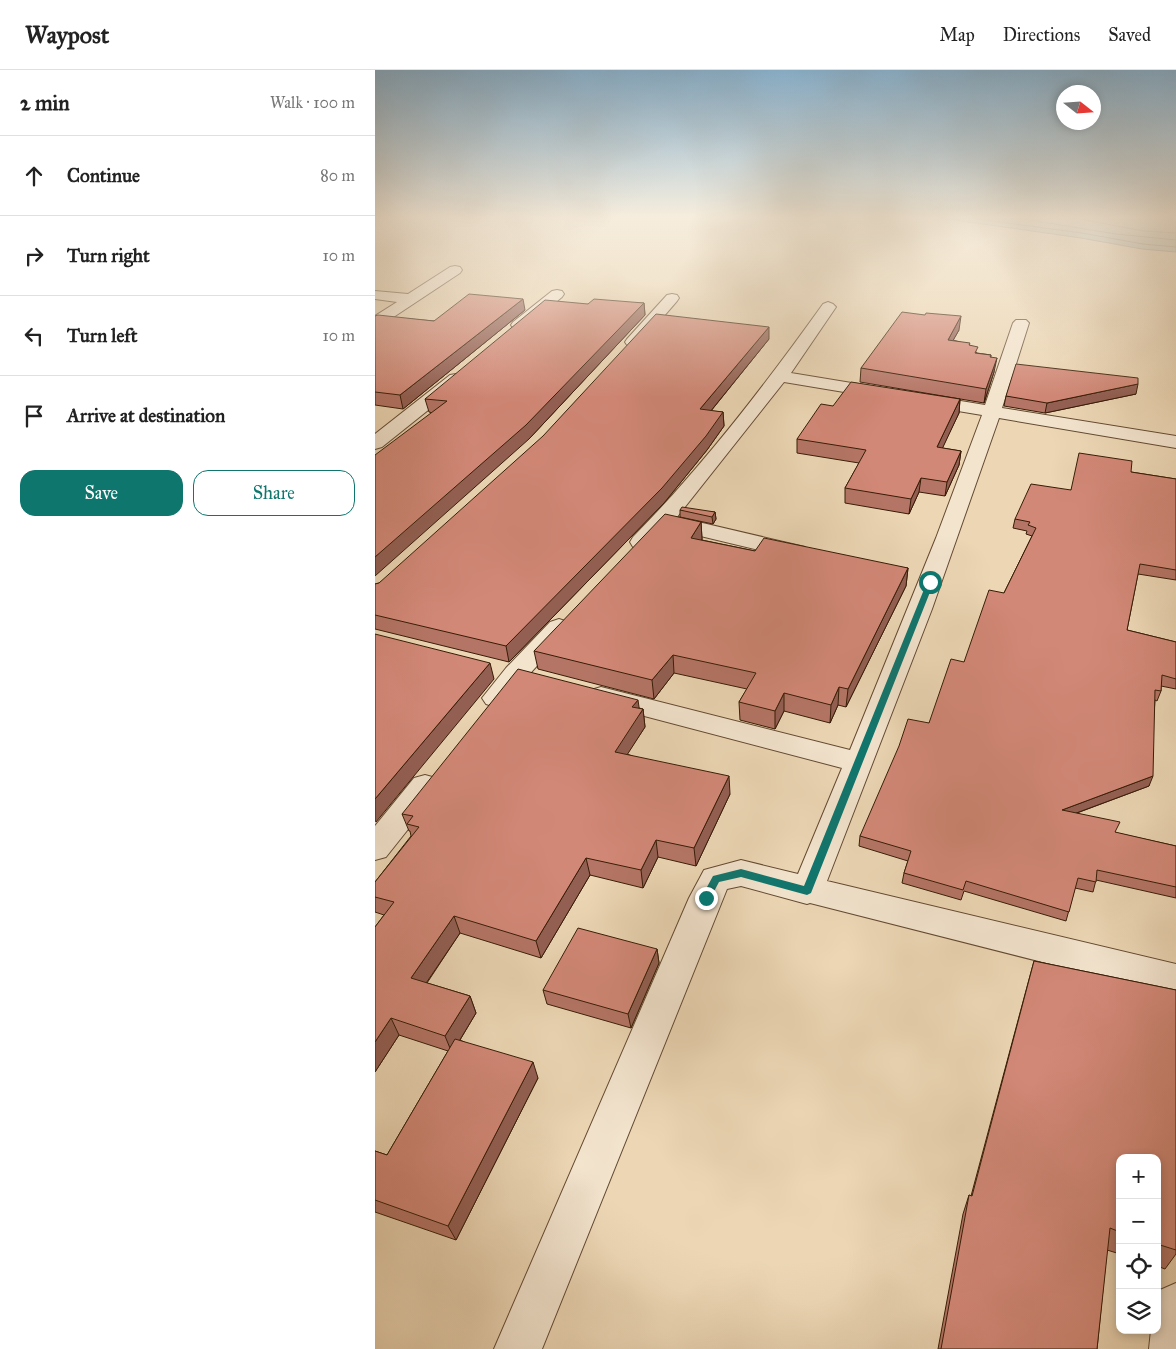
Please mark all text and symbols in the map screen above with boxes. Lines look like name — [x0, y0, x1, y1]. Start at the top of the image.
text: Waypost — [25, 20, 109, 50]
text: Map — [939, 24, 975, 46]
text: Directions — [1003, 24, 1080, 46]
text: Saved — [1108, 24, 1151, 46]
north arrow — [1056, 85, 1101, 130]
text: 2 min — [20, 90, 70, 116]
text: Walk · 100 m — [270, 93, 355, 112]
icon: ahead — [20, 162, 48, 190]
text: Continue — [67, 164, 140, 187]
text: 80 m — [320, 166, 355, 185]
icon: right — [20, 242, 48, 270]
text: Turn right — [67, 244, 150, 267]
text: 10 m — [323, 246, 355, 265]
icon: left — [20, 322, 48, 350]
text: Turn left — [67, 324, 137, 347]
text: 10 m — [323, 326, 355, 345]
icon: arrive — [20, 402, 48, 430]
text: Arrive at destination — [67, 404, 225, 427]
button: Save — [20, 470, 183, 516]
button: Share — [193, 470, 355, 516]
route start — [919, 571, 942, 594]
route end — [695, 887, 718, 910]
map controls — [1116, 1154, 1161, 1334]
button: + — [1116, 1154, 1161, 1199]
button: − — [1116, 1199, 1161, 1244]
button: locate — [1116, 1244, 1161, 1289]
button: layers — [1116, 1289, 1161, 1334]

